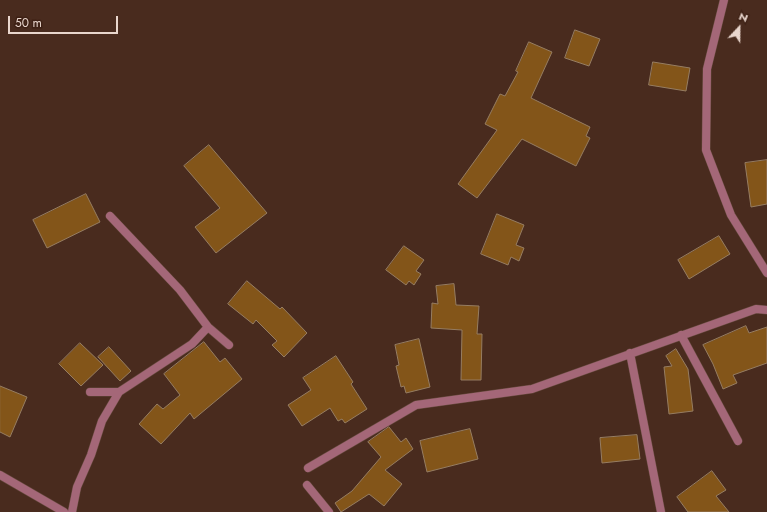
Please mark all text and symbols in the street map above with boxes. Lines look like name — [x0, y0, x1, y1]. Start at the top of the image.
scale bar — [10, 8, 120, 34]
north arrow — [719, 8, 759, 48]
text: N — [736, 8, 751, 26]
text: 50 m — [15, 14, 42, 32]

